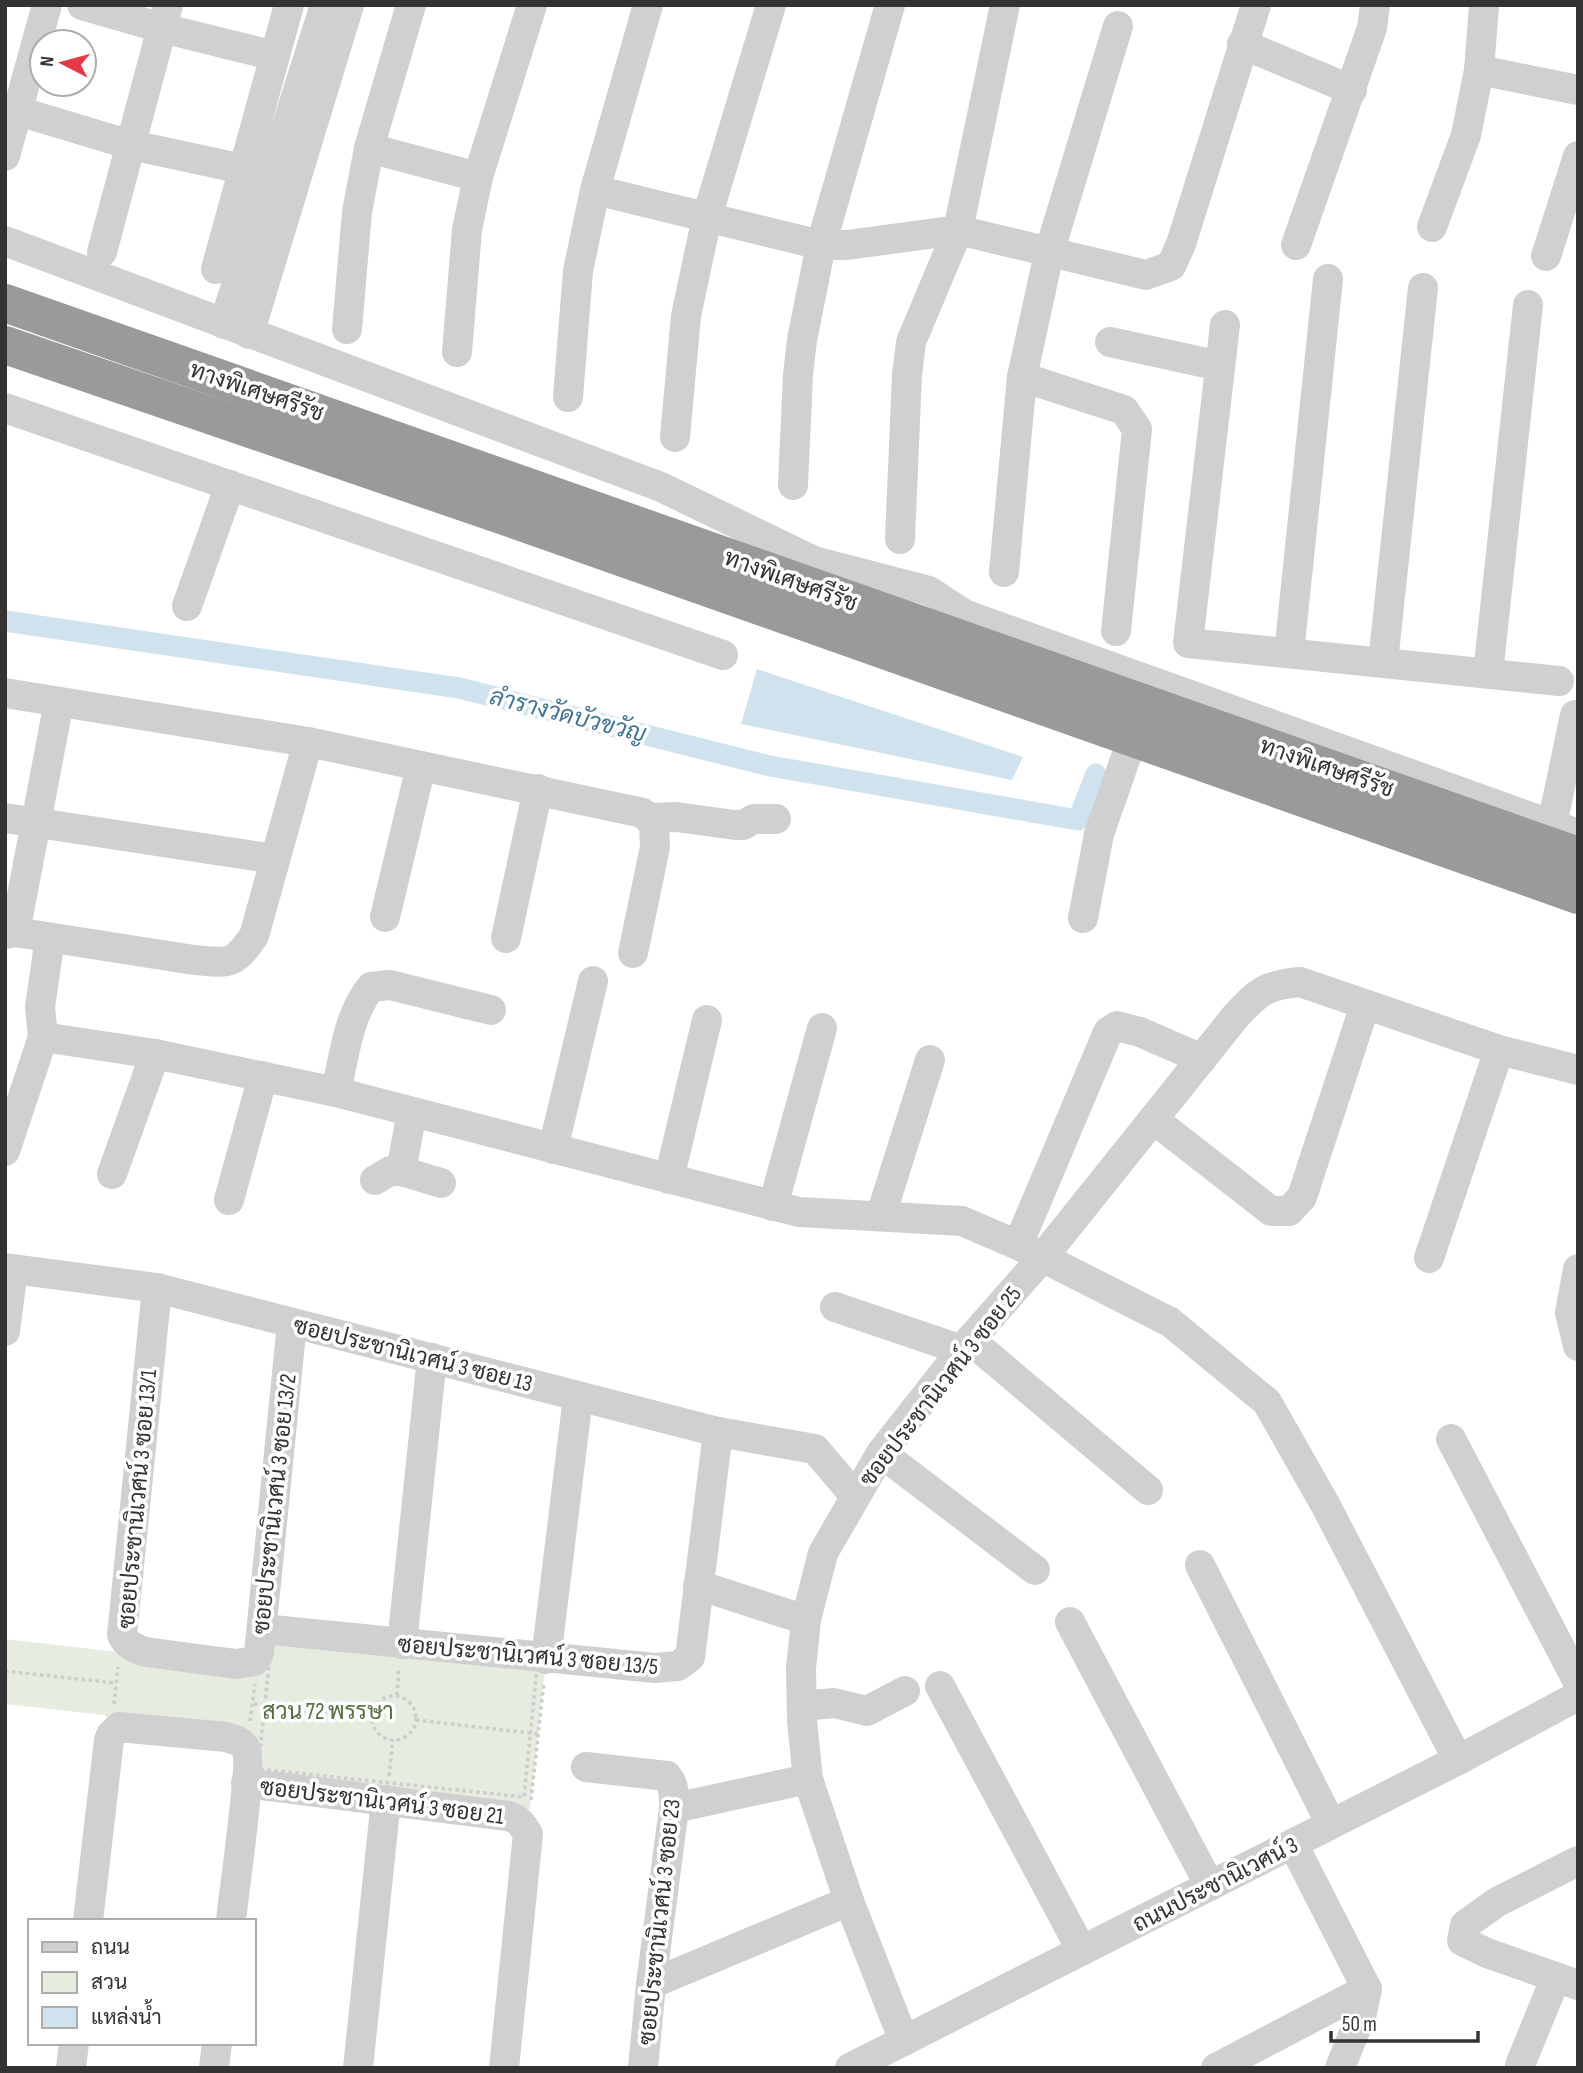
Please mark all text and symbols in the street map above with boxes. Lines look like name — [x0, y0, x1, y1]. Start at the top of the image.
north arrow — [28, 28, 98, 98]
text: N — [36, 55, 60, 68]
street label: ทางพิเศษศรีรัช — [186, 354, 328, 428]
street label: ทางพิเศษศรีรัช — [720, 542, 862, 618]
water label: ลำรางวัดบัวขวัญ — [487, 682, 649, 749]
street label: ทางพิเศษศรีรัช — [1256, 730, 1398, 804]
street label: ซอยประชานิเวศน์ 3 ซอย 25 — [851, 1279, 1028, 1492]
street label: ซอยประชานิเวศน์ 3 ซอย 13 — [290, 1309, 536, 1398]
street label: ซอยประชานิเวศน์ 3 ซอย 13/1 — [110, 1368, 163, 1630]
street label: ซอยประชานิเวศน์ 3 ซอย 13/2 — [244, 1372, 303, 1636]
street label: ซอยประชานิเวศน์ 3 ซอย 13/5 — [396, 1628, 660, 1681]
park label: สวน 72 พรรษา — [262, 1698, 394, 1726]
street label: ซอยประชานิเวศน์ 3 ซอย 21 — [258, 1770, 506, 1831]
street label: ซอยประชานิเวศน์ 3 ซอย 23 — [630, 1797, 687, 2046]
street label: ถนนประชานิเวศน์ 3 — [1127, 1829, 1303, 1939]
legend — [28, 1919, 256, 2045]
text: ถนน — [91, 1935, 130, 1960]
text: สวน — [91, 1970, 127, 1995]
text: แหล่งน้ำ — [91, 1999, 162, 2030]
scale bar — [1331, 2000, 1478, 2044]
text: 50 m — [1342, 2012, 1377, 2037]

